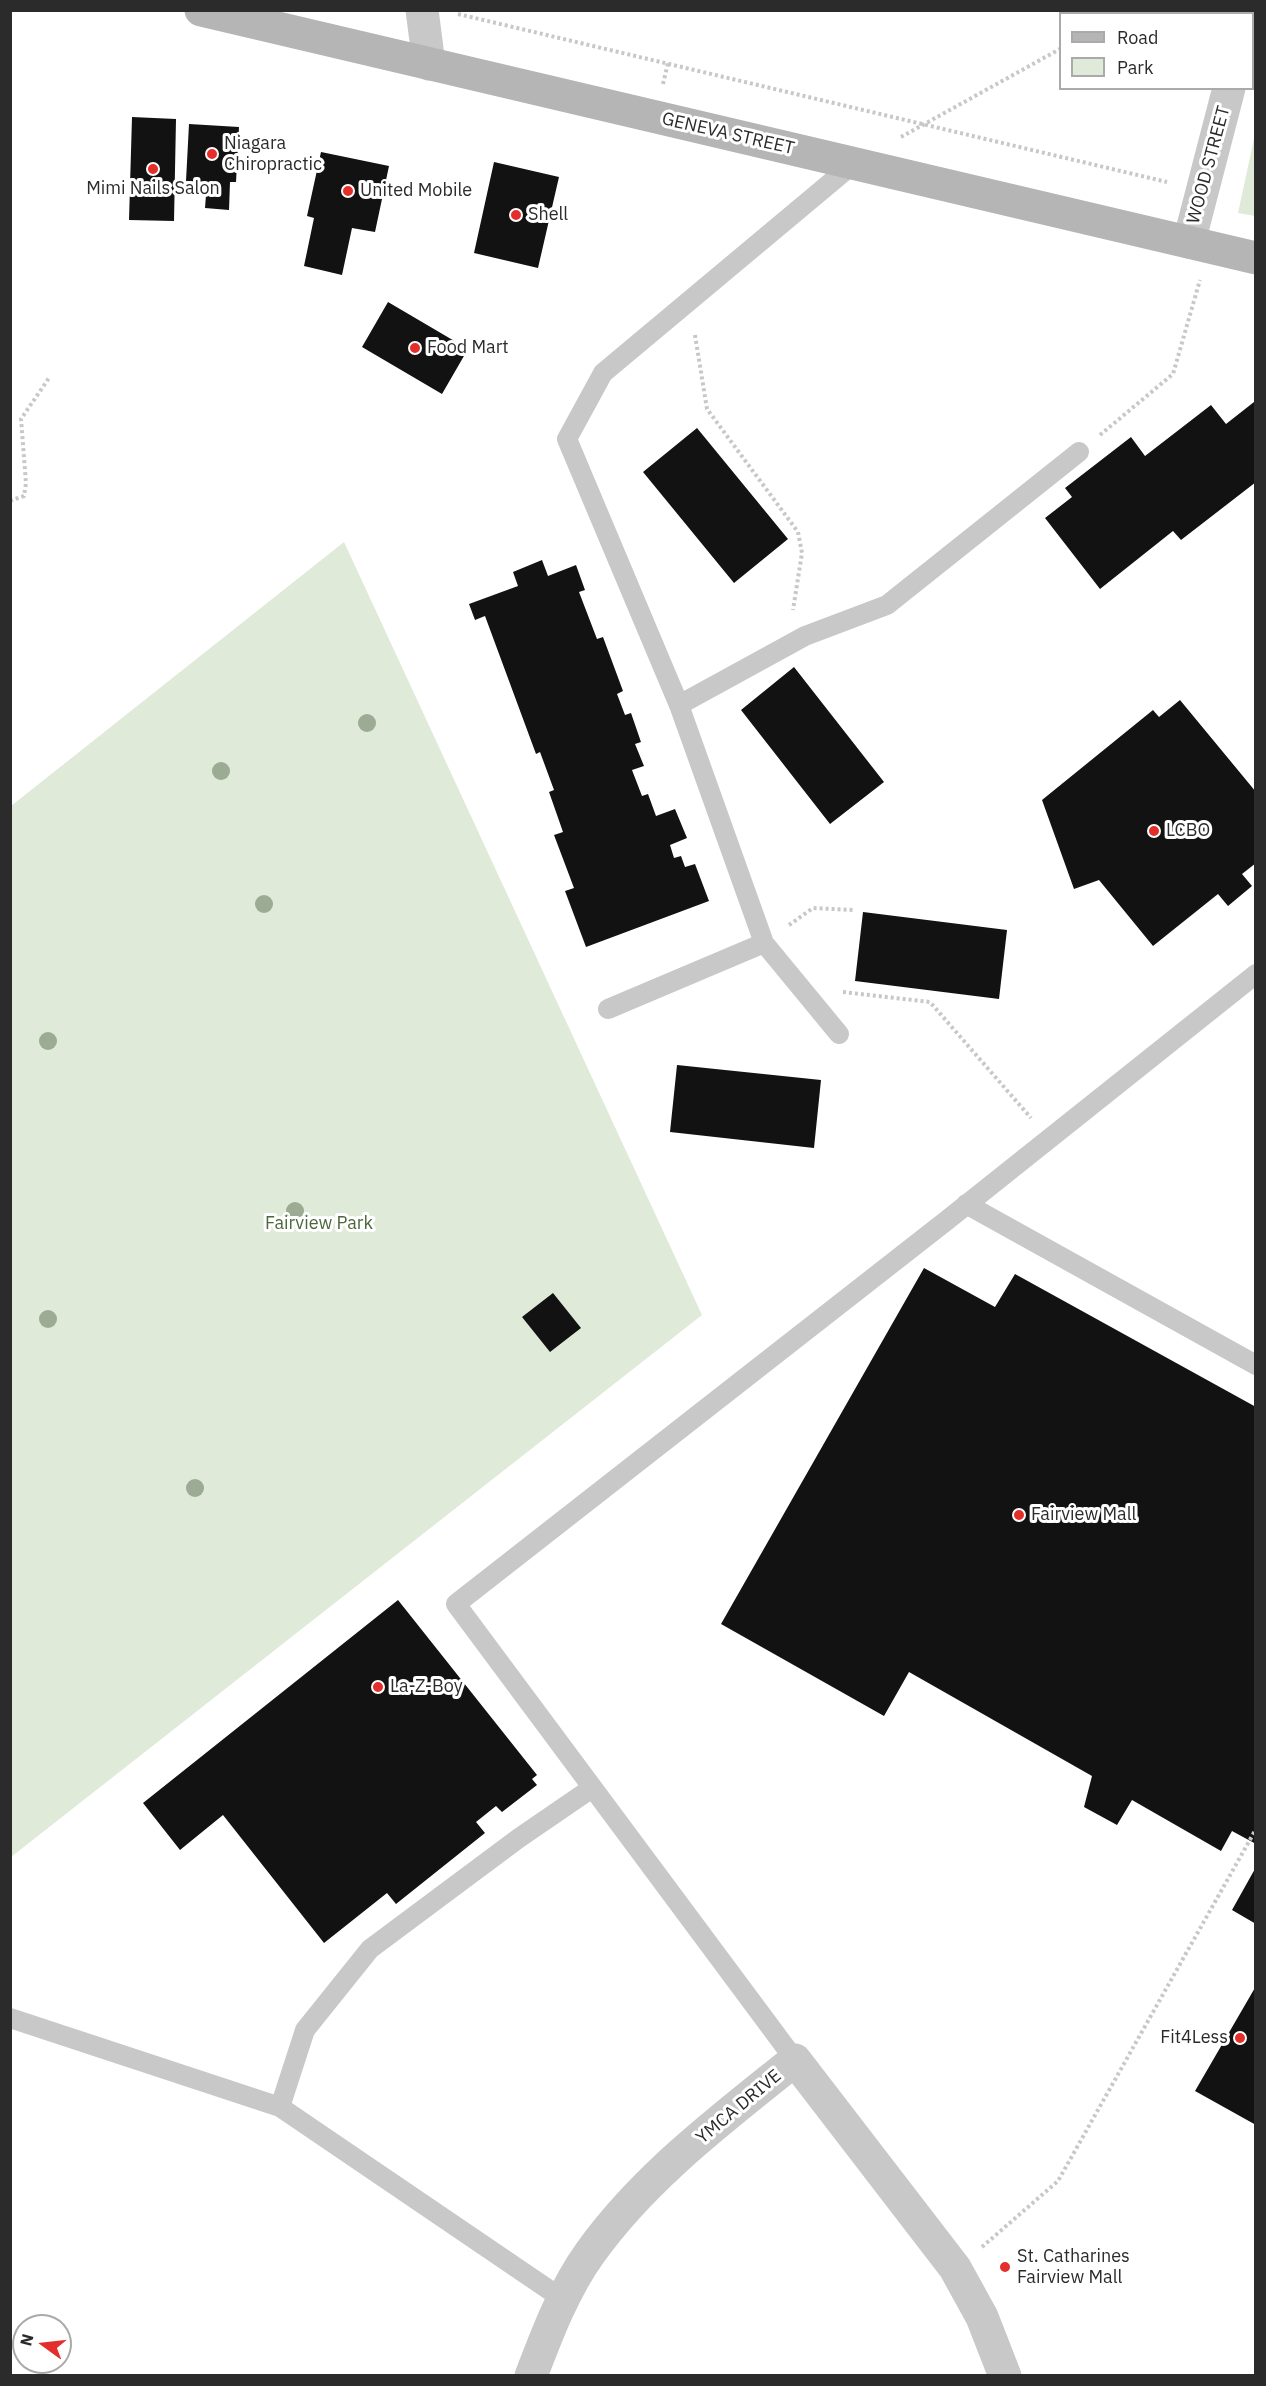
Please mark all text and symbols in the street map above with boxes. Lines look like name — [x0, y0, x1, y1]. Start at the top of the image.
legend — [1059, 12, 1254, 90]
text: Road — [1117, 26, 1158, 49]
text: Park — [1117, 56, 1153, 79]
street label: WOOD STREET — [1183, 104, 1235, 226]
street label: GENEVA STREET — [660, 108, 796, 160]
place label: Niagara Chiropractic — [224, 133, 322, 176]
marker: Niagara Chiropractic — [205, 147, 219, 161]
marker: Mimi Nails Salon — [146, 162, 160, 176]
place label: Mimi Nails Salon — [86, 178, 220, 200]
place label: United Mobile — [360, 180, 472, 202]
marker: United Mobile — [341, 184, 355, 198]
place label: Shell — [528, 204, 568, 226]
marker: Shell — [509, 208, 523, 222]
place label: Food Mart — [427, 337, 509, 359]
marker: Food Mart — [408, 341, 422, 355]
place label: LCBO — [1166, 820, 1210, 842]
marker: LCBO — [1147, 824, 1161, 838]
park label: Fairview Park — [265, 1213, 373, 1235]
place label: Fairview Mall — [1031, 1504, 1136, 1526]
marker: Fairview Mall — [1012, 1508, 1026, 1522]
place label: La-Z-Boy — [390, 1676, 463, 1698]
marker: La-Z-Boy — [371, 1680, 385, 1694]
place label: Fit4Less — [1160, 2027, 1228, 2049]
marker: Fit4Less — [1233, 2031, 1247, 2045]
street label: YMCA DRIVE — [692, 2065, 786, 2149]
place label: St. Catharines Fairview Mall — [1017, 2246, 1130, 2288]
marker: St. Catharines Fairview Mall — [998, 2260, 1012, 2274]
north arrow — [12, 2314, 72, 2374]
text: N — [15, 2332, 38, 2348]

